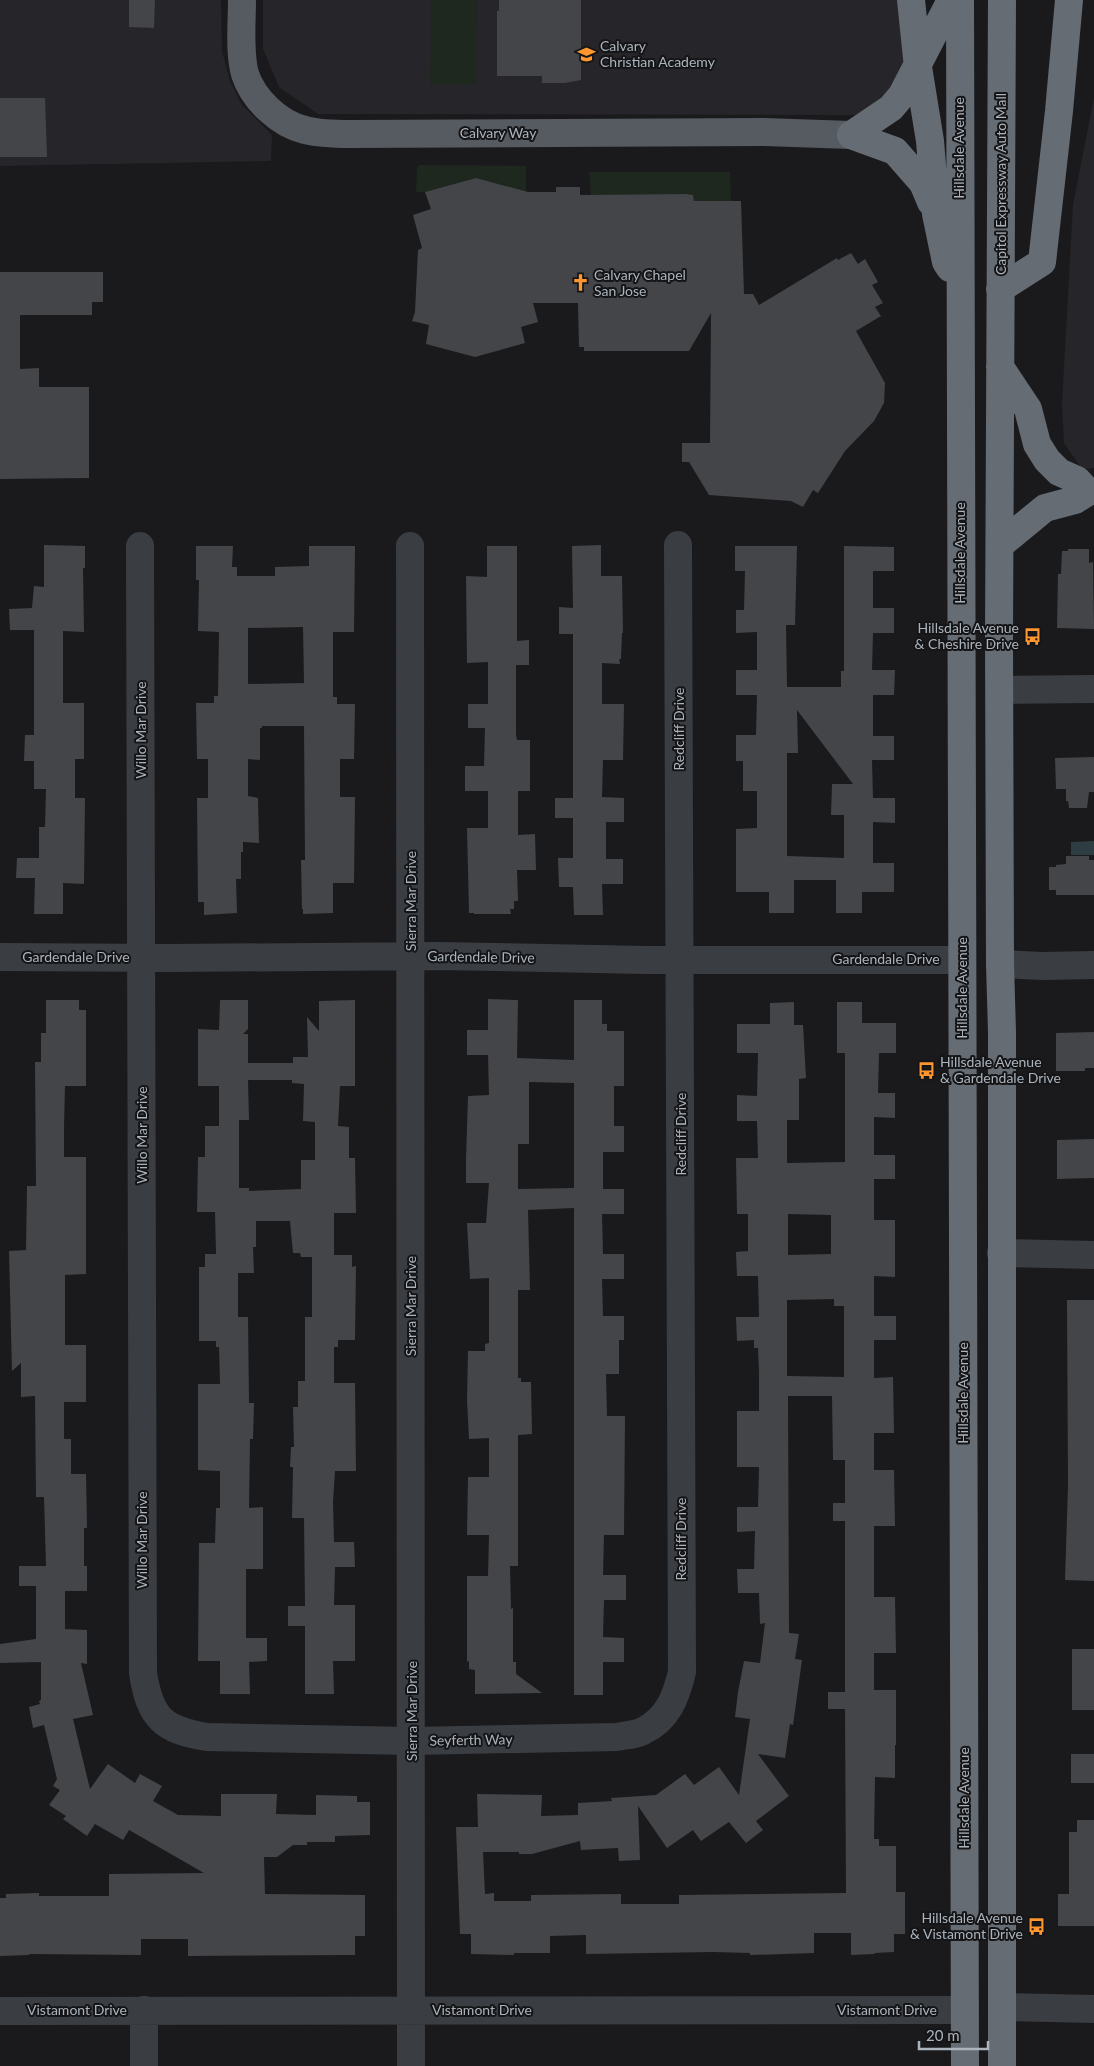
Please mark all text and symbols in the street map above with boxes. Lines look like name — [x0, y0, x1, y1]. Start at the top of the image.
place label: Calvary Christian Academy — [600, 37, 716, 70]
school or university icon: Calvary Christian Academy — [576, 44, 596, 64]
street label: Capitol Expressway Auto Mall — [992, 93, 1009, 275]
street label: Hillsdale Avenue — [950, 97, 967, 199]
street label: Calvary Way — [460, 124, 537, 141]
place label: Calvary Chapel San Jose — [594, 266, 686, 299]
church icon: Calvary Chapel San Jose — [570, 273, 590, 293]
street label: Hillsdale Avenue — [951, 502, 968, 604]
place label: Hillsdale Avenue & Cheshire Drive — [914, 619, 1019, 652]
bus stop icon: Hillsdale Avenue & Cheshire Drive — [1023, 626, 1043, 646]
street label: Willo Mar Drive — [132, 681, 149, 779]
street label: Redcliff Drive — [670, 688, 687, 770]
street label: Sierra Mar Drive — [402, 851, 419, 951]
street label: Hillsdale Avenue — [953, 937, 970, 1039]
street label: Gardendale Drive — [427, 947, 535, 966]
street label: Gardendale Drive — [22, 948, 130, 965]
street label: Gardendale Drive — [832, 950, 940, 967]
place label: Hillsdale Avenue & Gardendale Drive — [940, 1053, 1061, 1086]
bus stop icon: Hillsdale Avenue & Gardendale Drive — [916, 1060, 936, 1080]
street label: Willo Mar Drive — [133, 1086, 150, 1184]
street label: Redcliff Drive — [672, 1093, 689, 1175]
street label: Sierra Mar Drive — [402, 1256, 419, 1356]
street label: Hillsdale Avenue — [954, 1342, 971, 1444]
street label: Willo Mar Drive — [133, 1491, 150, 1589]
street label: Redcliff Drive — [672, 1498, 689, 1580]
street label: Sierra Mar Drive — [403, 1661, 420, 1761]
street label: Seyferth Way — [429, 1730, 513, 1749]
street label: Hillsdale Avenue — [955, 1747, 972, 1849]
place label: Hillsdale Avenue & Vistamont Drive — [910, 1909, 1023, 1942]
bus stop icon: Hillsdale Avenue & Vistamont Drive — [1027, 1916, 1047, 1936]
street label: Vistamont Drive — [27, 2001, 127, 2018]
street label: Vistamont Drive — [432, 2001, 532, 2018]
street label: Vistamont Drive — [837, 2001, 937, 2018]
scale bar — [919, 2018, 988, 2050]
text: 20 m — [926, 2026, 960, 2044]

